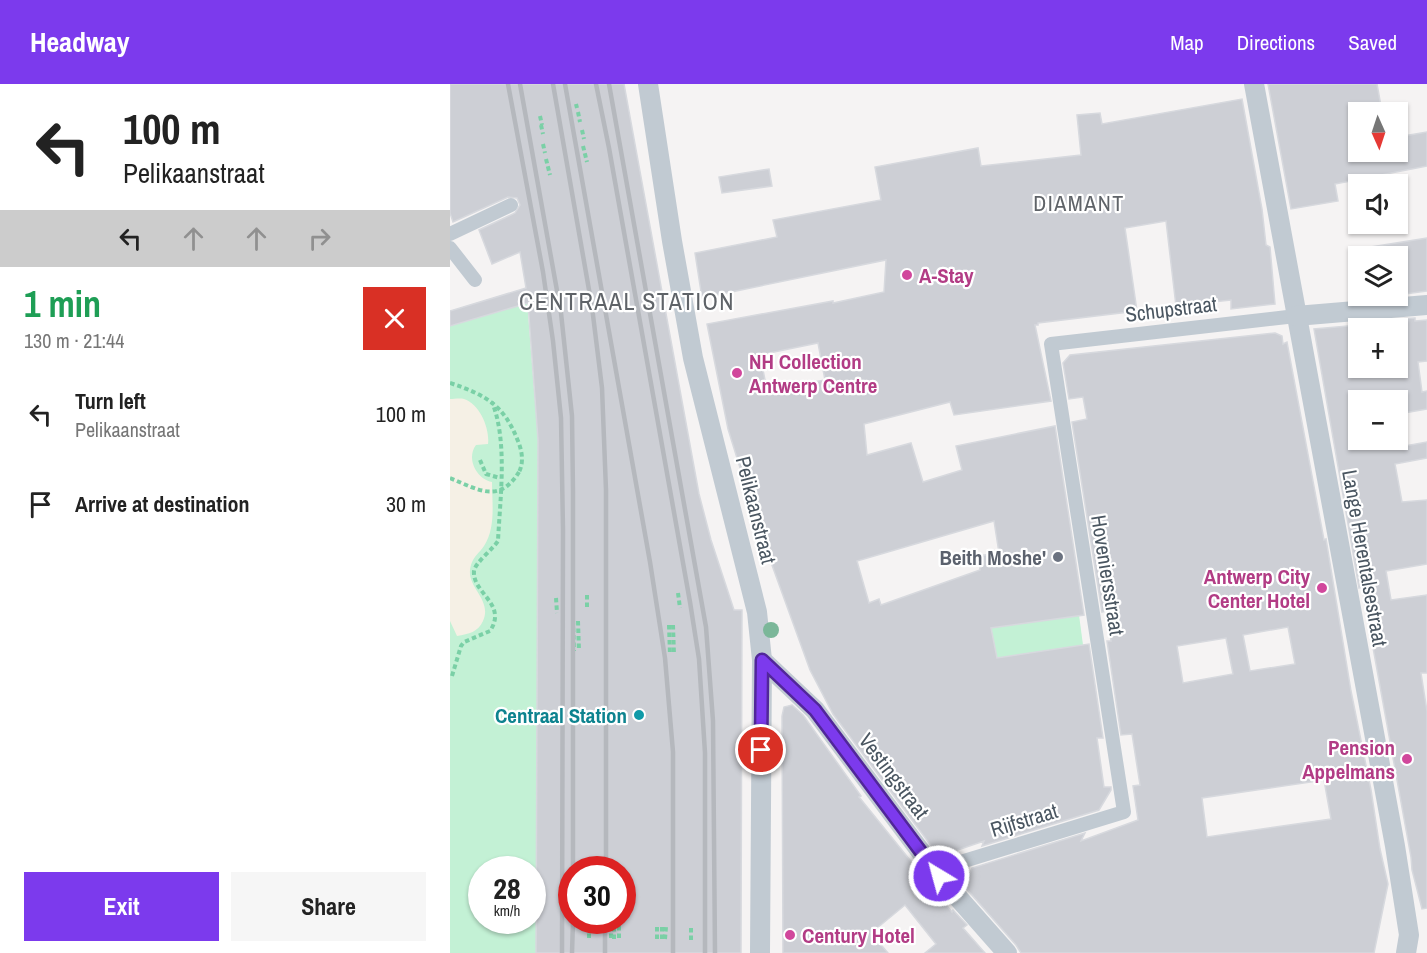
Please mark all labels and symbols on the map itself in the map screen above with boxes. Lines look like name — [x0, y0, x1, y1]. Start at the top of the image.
north arrow — [1348, 102, 1408, 162]
district label: DIAMANT — [1033, 188, 1125, 218]
place label: A-Stay — [919, 261, 974, 290]
marker: A-Stay — [900, 268, 914, 282]
district label: CENTRAAL STATION — [519, 285, 735, 317]
street label: Schupstraat — [1124, 289, 1219, 329]
place label: NH Collection Antwerp Centre — [749, 347, 877, 400]
marker: NH Collection Antwerp Centre — [730, 366, 744, 380]
street label: Pelikaanstraat — [729, 453, 783, 567]
street label: Lange Herentalsestraat — [1335, 467, 1395, 649]
street label: Hoveniersstraat — [1084, 513, 1132, 637]
place label: Beith Moshe' — [940, 543, 1046, 572]
marker: Beith Moshe' — [1051, 550, 1065, 564]
place label: Antwerp City Center Hotel — [1204, 562, 1310, 615]
marker: Antwerp City Center Hotel — [1315, 581, 1329, 595]
place label: Centraal Station — [495, 701, 627, 730]
marker: Centraal Station — [632, 708, 646, 722]
pin — [735, 724, 786, 775]
street label: Vestingstraat — [852, 727, 936, 825]
place label: Pension Appelmans — [1302, 733, 1395, 786]
marker: Pension Appelmans — [1400, 752, 1414, 766]
street label: Rijfstraat — [987, 796, 1061, 844]
position arrow — [907, 844, 971, 908]
speed limit sign: 30 — [558, 856, 636, 934]
place label: Century Hotel — [802, 921, 915, 950]
marker: Century Hotel — [783, 928, 797, 942]

